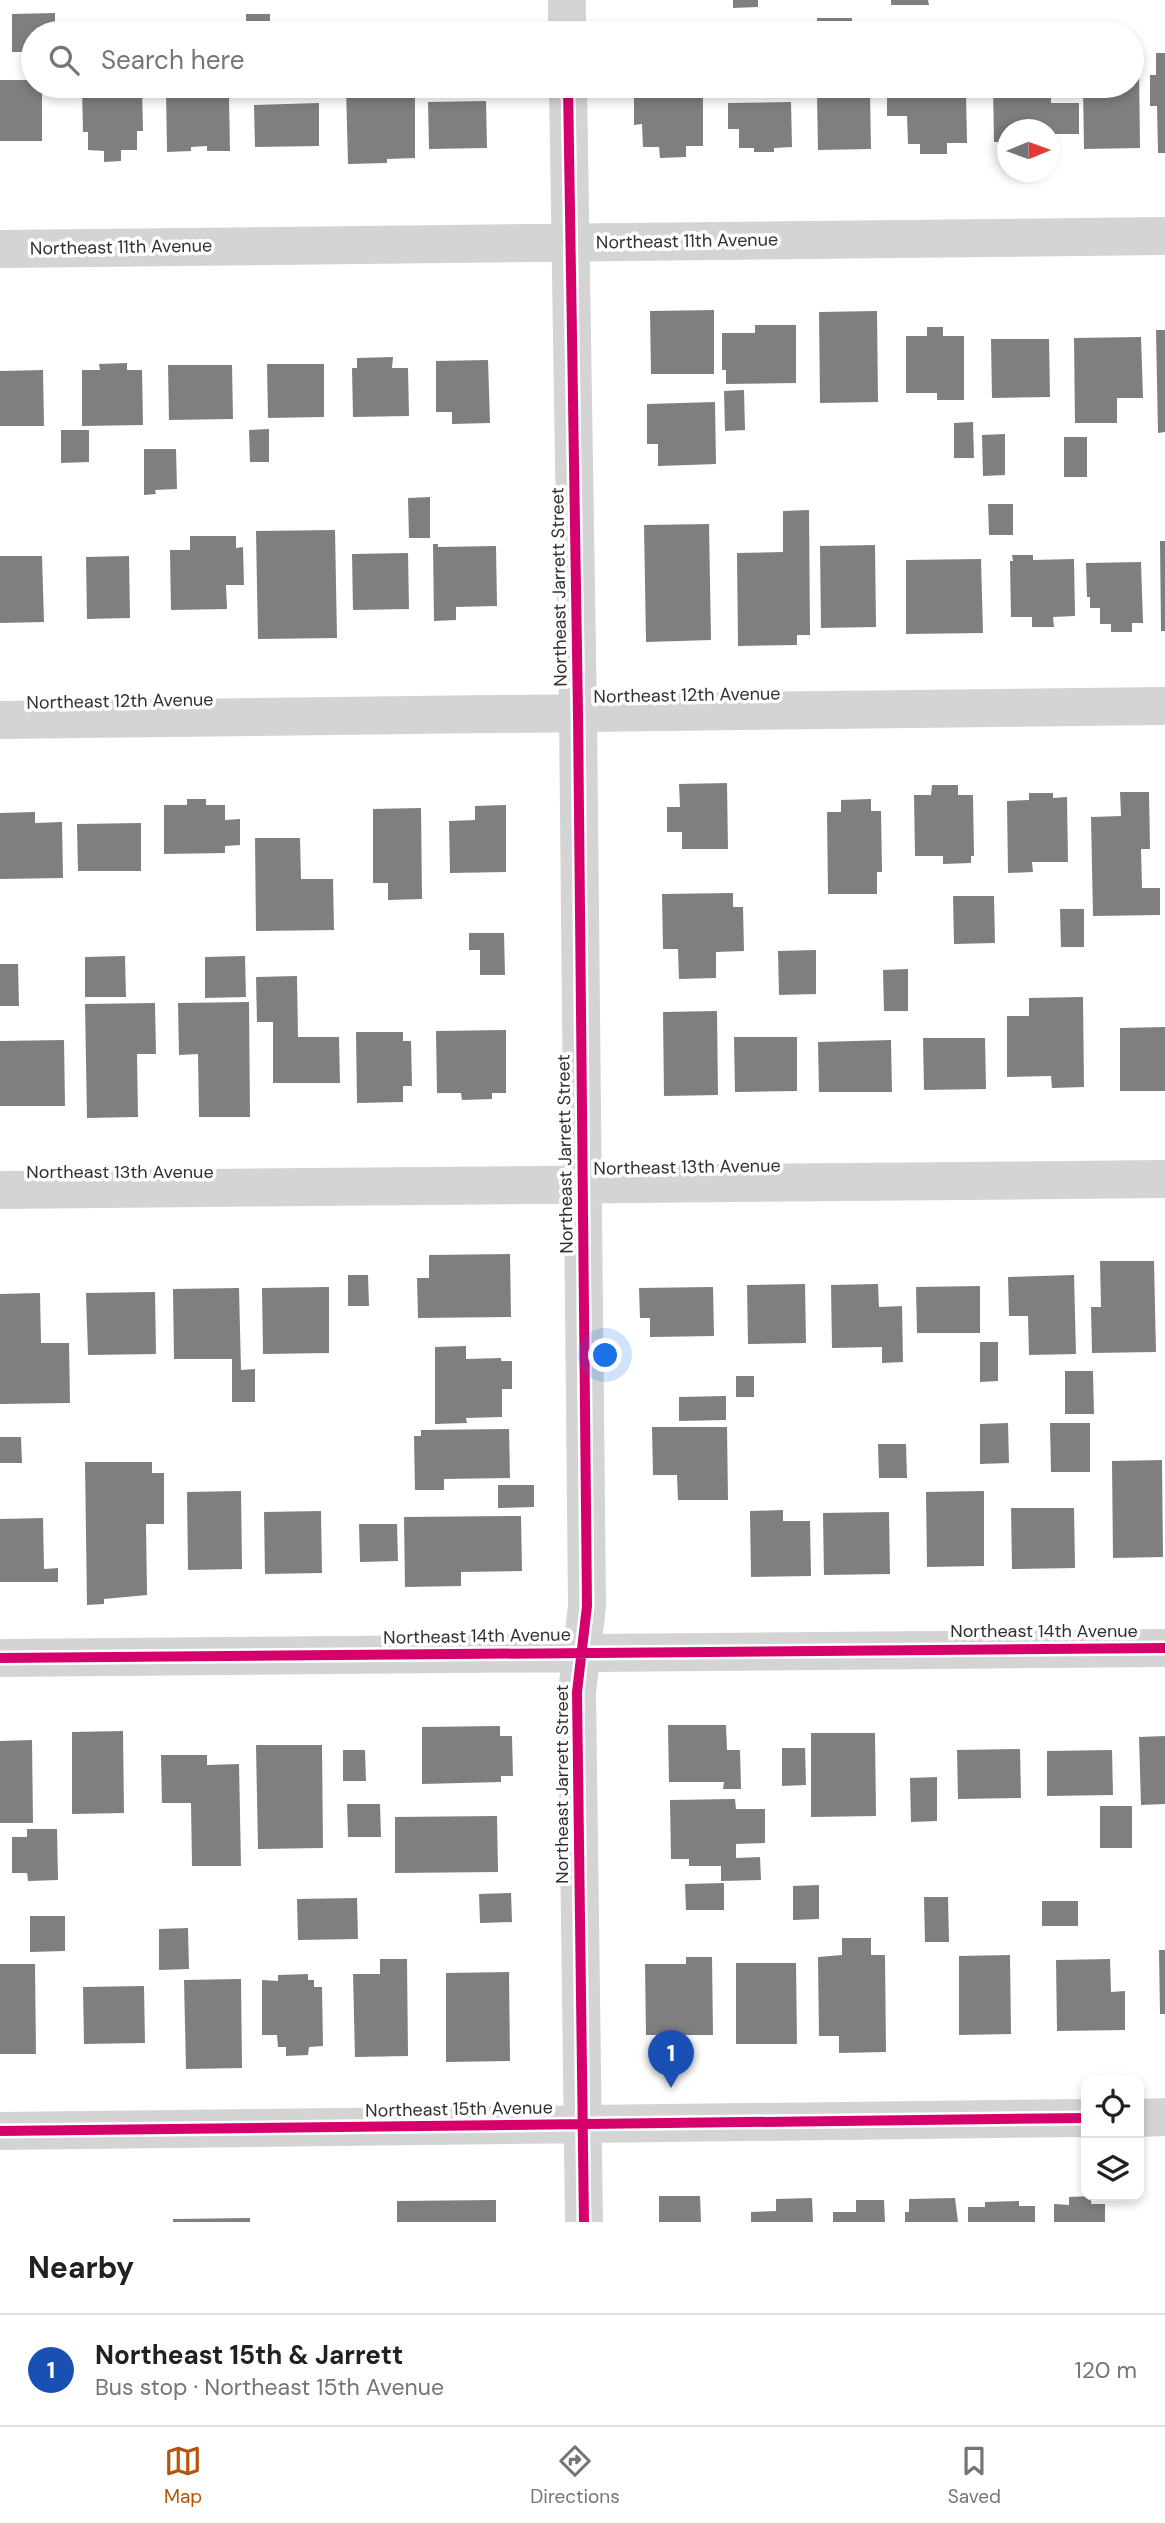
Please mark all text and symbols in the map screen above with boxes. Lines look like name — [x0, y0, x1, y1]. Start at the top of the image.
search box — [21, 21, 1144, 98]
icon: search — [45, 41, 83, 79]
text: Search here — [101, 43, 244, 77]
north arrow — [997, 119, 1060, 182]
street label: Northeast 11th Avenue — [596, 227, 778, 255]
street label: Northeast 11th Avenue — [30, 233, 212, 261]
street label: Northeast Jarrett Street — [545, 487, 573, 687]
street label: Northeast 12th Avenue — [593, 681, 781, 709]
street label: Northeast 12th Avenue — [26, 687, 214, 715]
street label: Northeast Jarrett Street — [551, 1054, 579, 1254]
street label: Northeast 13th Avenue — [593, 1153, 781, 1181]
street label: Northeast 13th Avenue — [26, 1160, 214, 1184]
your location — [588, 1338, 622, 1372]
street label: Northeast 14th Avenue — [950, 1619, 1138, 1643]
street label: Northeast 14th Avenue — [383, 1622, 571, 1650]
street label: Northeast Jarrett Street — [550, 1684, 574, 1884]
pin: 1 — [648, 2030, 694, 2088]
map controls — [1081, 2075, 1144, 2201]
button: locate — [1081, 2075, 1144, 2138]
street label: Northeast 15th Avenue — [365, 2095, 553, 2123]
button: layers — [1081, 2138, 1144, 2201]
text: Nearby — [28, 2248, 134, 2287]
text: Northeast 15th & Jarrett — [95, 2338, 403, 2372]
text: 1 — [47, 2355, 55, 2385]
text: 120 m — [1074, 2355, 1137, 2385]
text: Bus stop · Northeast 15th Avenue — [95, 2372, 444, 2402]
tab: Map — [164, 2442, 202, 2509]
tab: Directions — [530, 2442, 620, 2509]
tab: Saved — [948, 2442, 1001, 2509]

